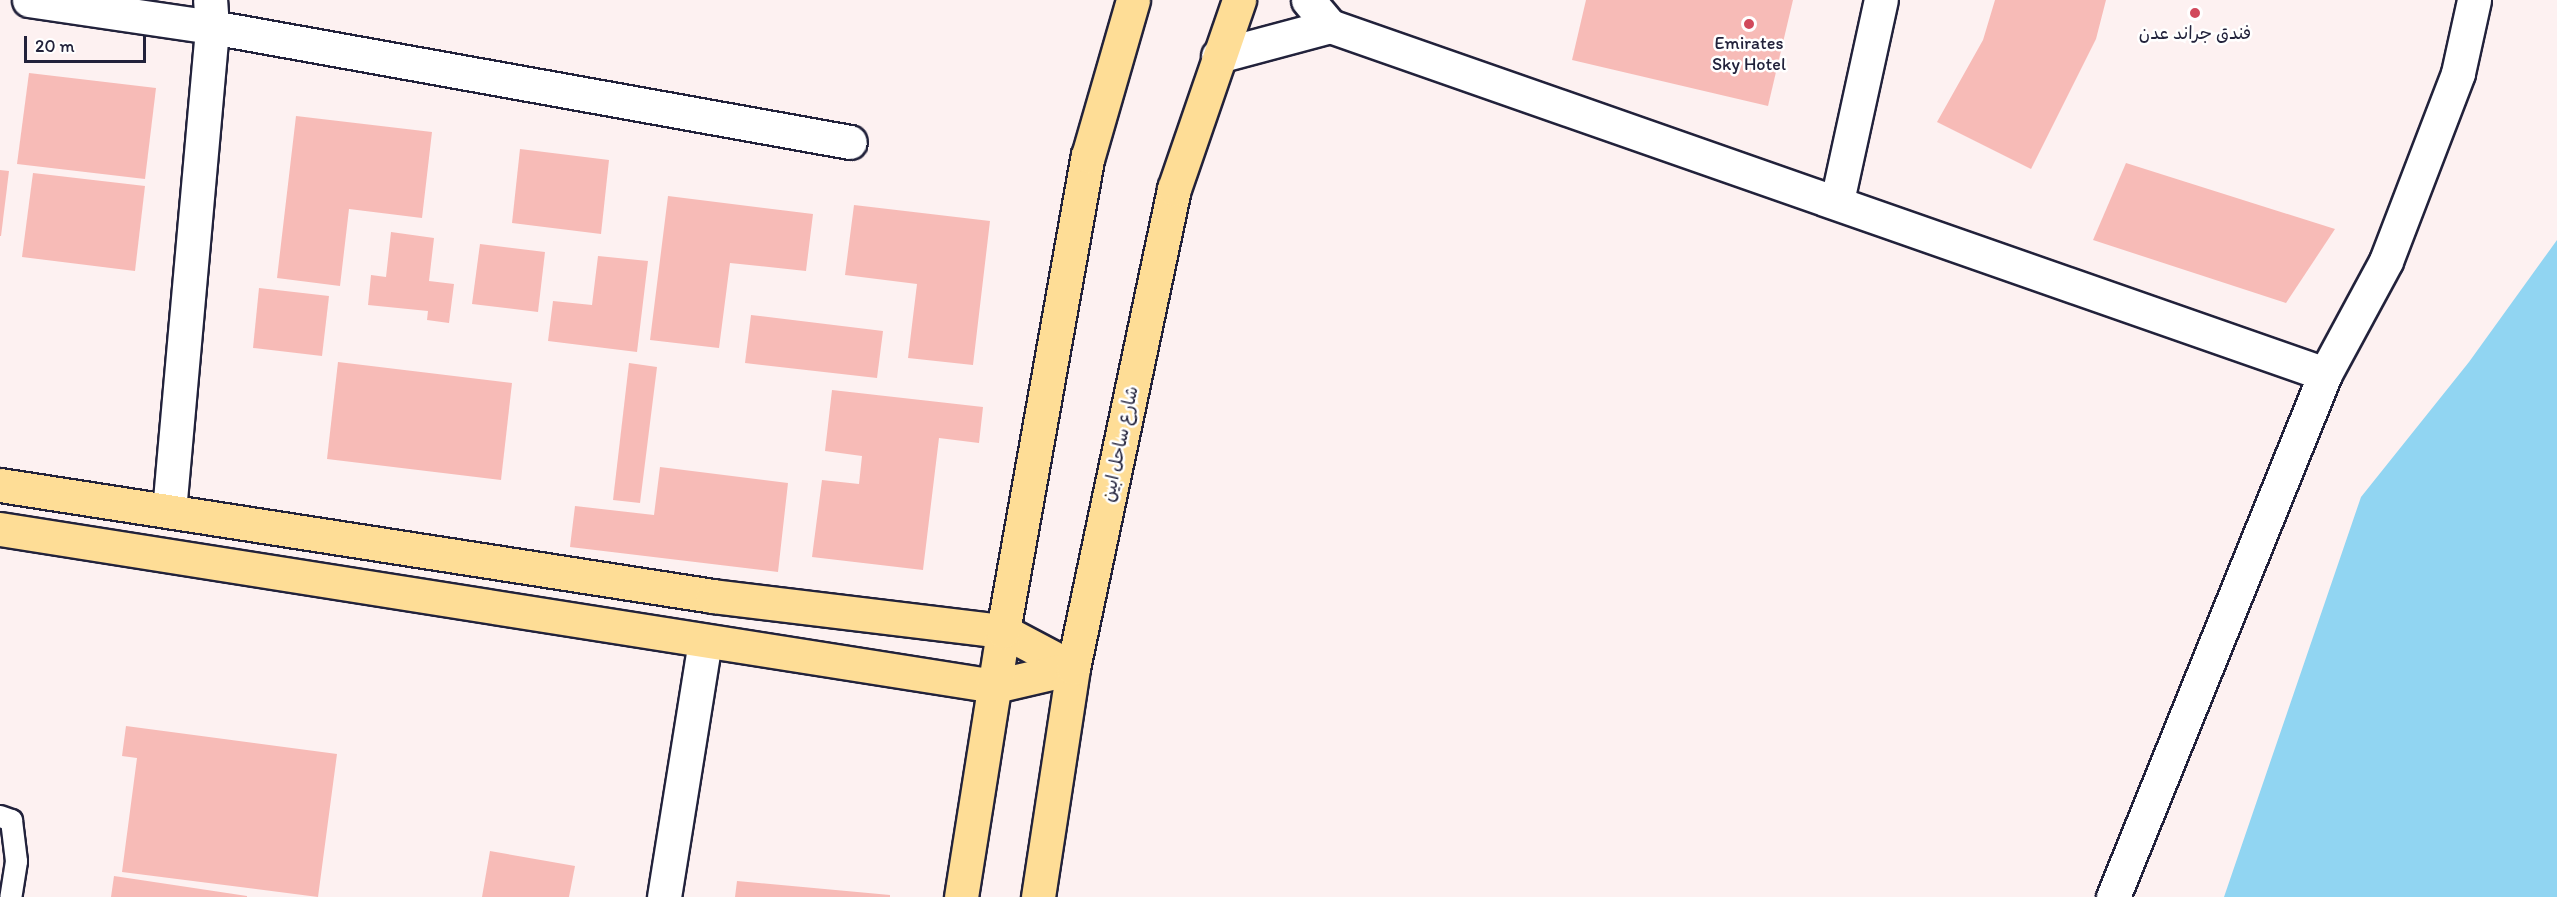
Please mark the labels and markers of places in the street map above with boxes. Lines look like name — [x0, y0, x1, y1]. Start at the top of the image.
marker: فندق جراند عدن — [2188, 6, 2202, 20]
marker: Emirates Sky Hotel — [1742, 17, 1756, 31]
place label: فندق جراند عدن — [2139, 22, 2251, 44]
place label: Emirates Sky Hotel — [1712, 33, 1786, 76]

